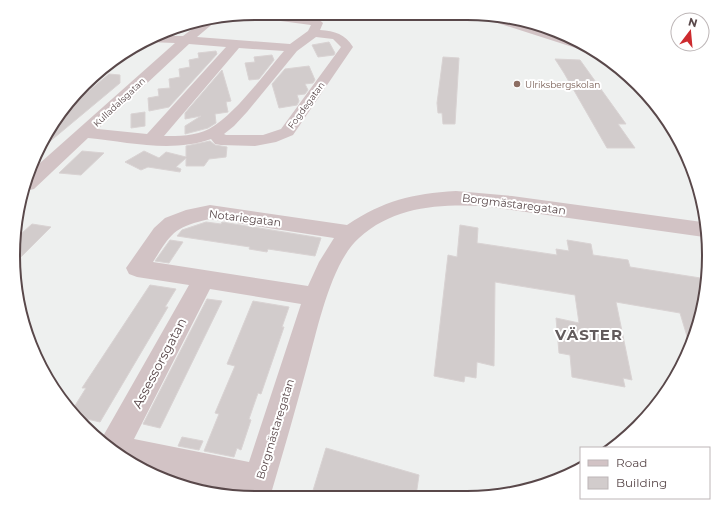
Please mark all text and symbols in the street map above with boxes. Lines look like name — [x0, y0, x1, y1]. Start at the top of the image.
north arrow — [670, 12, 710, 52]
text: N — [687, 14, 699, 30]
street label: Kulladalsgatan — [91, 75, 147, 129]
street label: Fogdegatan — [285, 79, 327, 131]
marker: Ulriksbergskolan — [512, 79, 522, 89]
place label: Ulriksbergskolan — [525, 79, 600, 90]
street label: Borgmästaregatan — [461, 191, 567, 217]
street label: Notariegatan — [208, 207, 282, 229]
street label: Assessorsgatan — [128, 315, 190, 411]
district label: VÄSTER — [554, 325, 623, 344]
street label: Borgmästaregatan — [253, 377, 297, 481]
legend — [580, 447, 710, 499]
text: Road — [616, 455, 647, 470]
text: Building — [616, 475, 667, 490]

